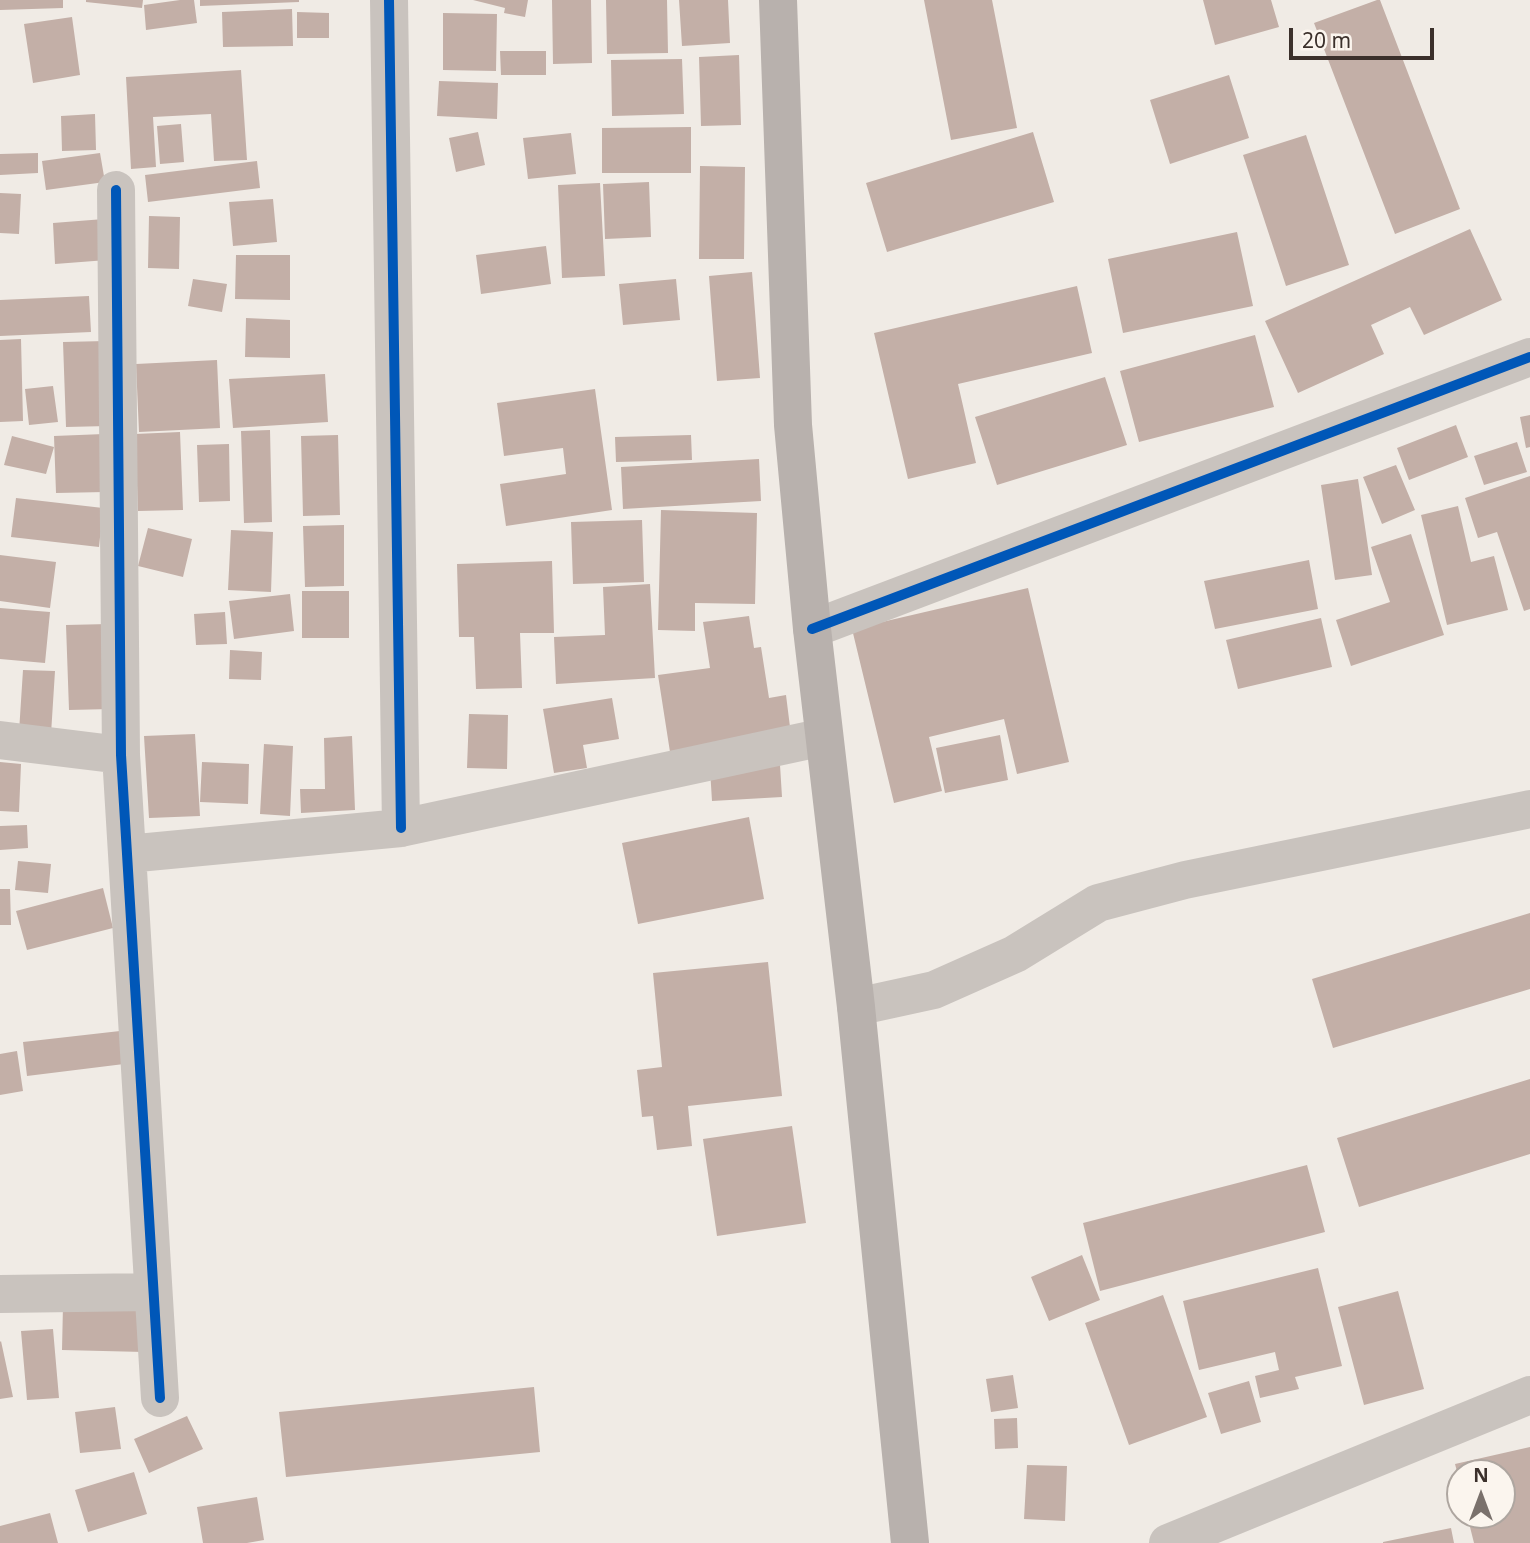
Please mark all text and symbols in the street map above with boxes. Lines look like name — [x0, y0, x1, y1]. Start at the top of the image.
scale bar — [1292, 14, 1437, 58]
text: 20 m — [1302, 26, 1351, 54]
north arrow — [1446, 1459, 1516, 1529]
text: N — [1473, 1462, 1489, 1488]

